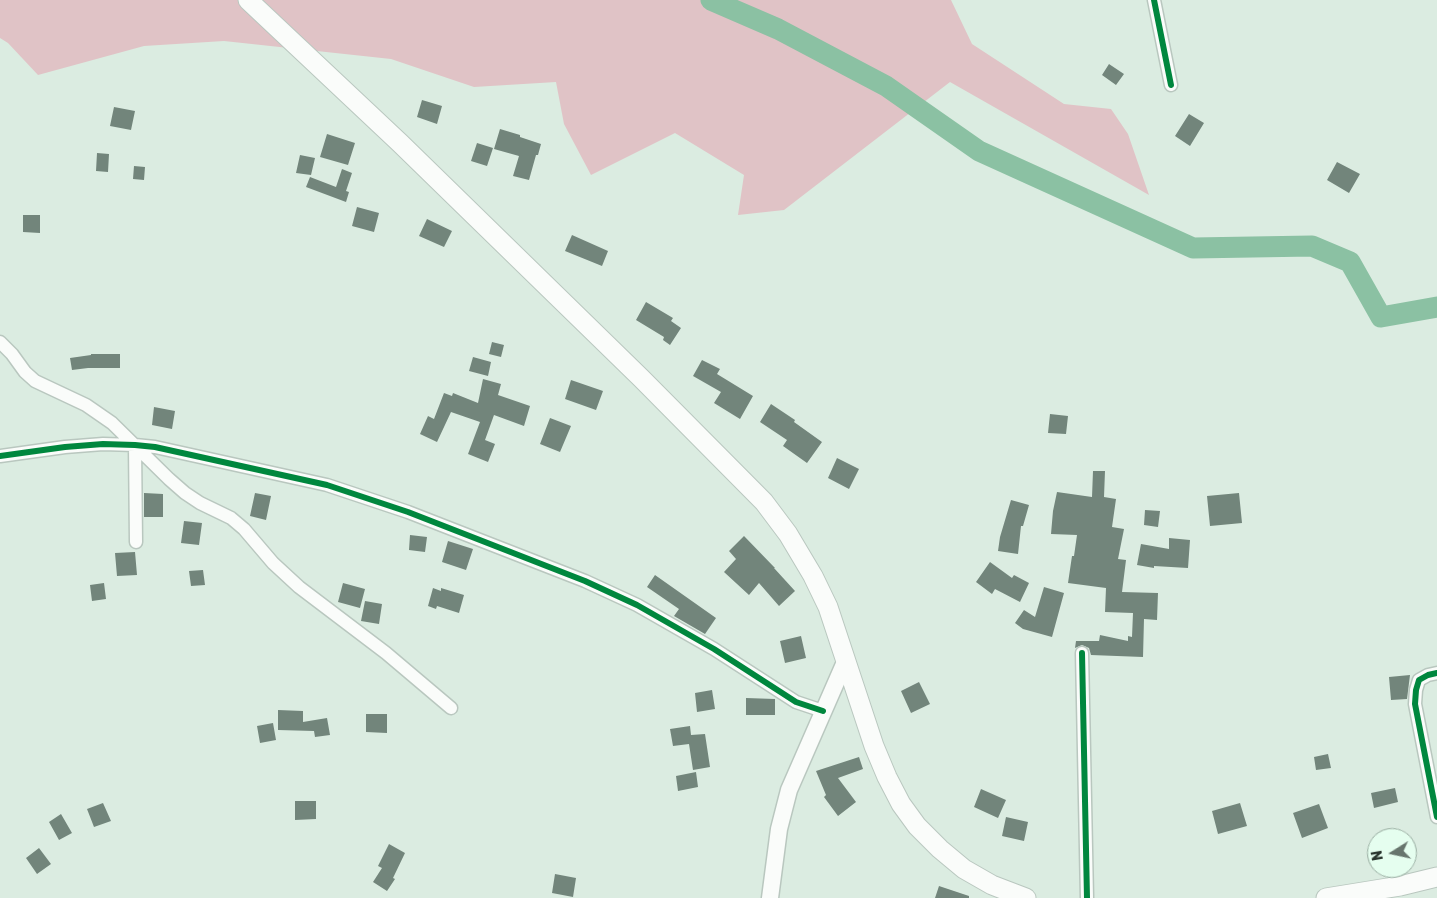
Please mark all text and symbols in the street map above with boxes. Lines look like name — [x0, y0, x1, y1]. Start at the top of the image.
north arrow — [1367, 828, 1417, 878]
text: N — [1368, 849, 1387, 862]

